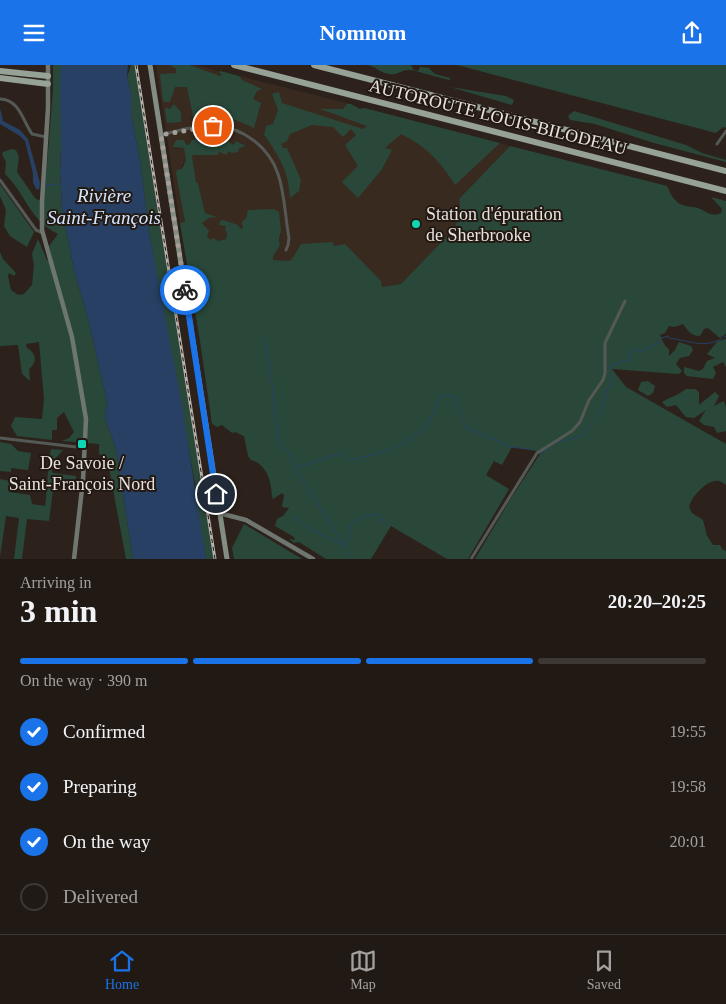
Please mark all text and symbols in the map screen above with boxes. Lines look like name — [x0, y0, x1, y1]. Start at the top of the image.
icon: menu — [20, 19, 48, 47]
icon: share — [678, 19, 706, 47]
text: Nomnom — [320, 20, 406, 45]
street label: AUTOROUTE LOUIS-BILODEAU — [367, 75, 629, 159]
pin — [192, 105, 234, 147]
icon: bag — [199, 112, 227, 140]
water label: Rivière Saint-François — [47, 185, 161, 228]
place label: Station d'épuration de Sherbrooke — [426, 204, 562, 245]
marker: Station d'épuration de Sherbrooke — [410, 218, 422, 230]
courier — [160, 265, 210, 315]
icon: bike — [171, 276, 199, 304]
marker: De Savoie / Saint-François Nord — [76, 438, 88, 450]
place label: De Savoie / Saint-François Nord — [9, 453, 155, 494]
pin — [195, 473, 237, 515]
icon: home — [202, 480, 230, 508]
text: Arriving in — [20, 574, 92, 591]
text: 20:20–20:25 — [608, 591, 706, 612]
text: 3 min — [20, 593, 97, 629]
text: On the way · 390 m — [20, 672, 148, 689]
icon: check — [20, 718, 48, 746]
text: Confirmed — [63, 721, 145, 742]
text: 19:55 — [670, 723, 706, 740]
icon: check — [20, 773, 48, 801]
text: Preparing — [63, 776, 137, 797]
text: 19:58 — [670, 778, 706, 795]
icon: check — [20, 828, 48, 856]
text: On the way — [63, 831, 151, 852]
text: 20:01 — [670, 833, 706, 850]
text: Delivered — [63, 886, 138, 907]
tab: Home — [105, 947, 139, 993]
tab: Map — [349, 947, 377, 993]
tab: Saved — [587, 947, 621, 993]

